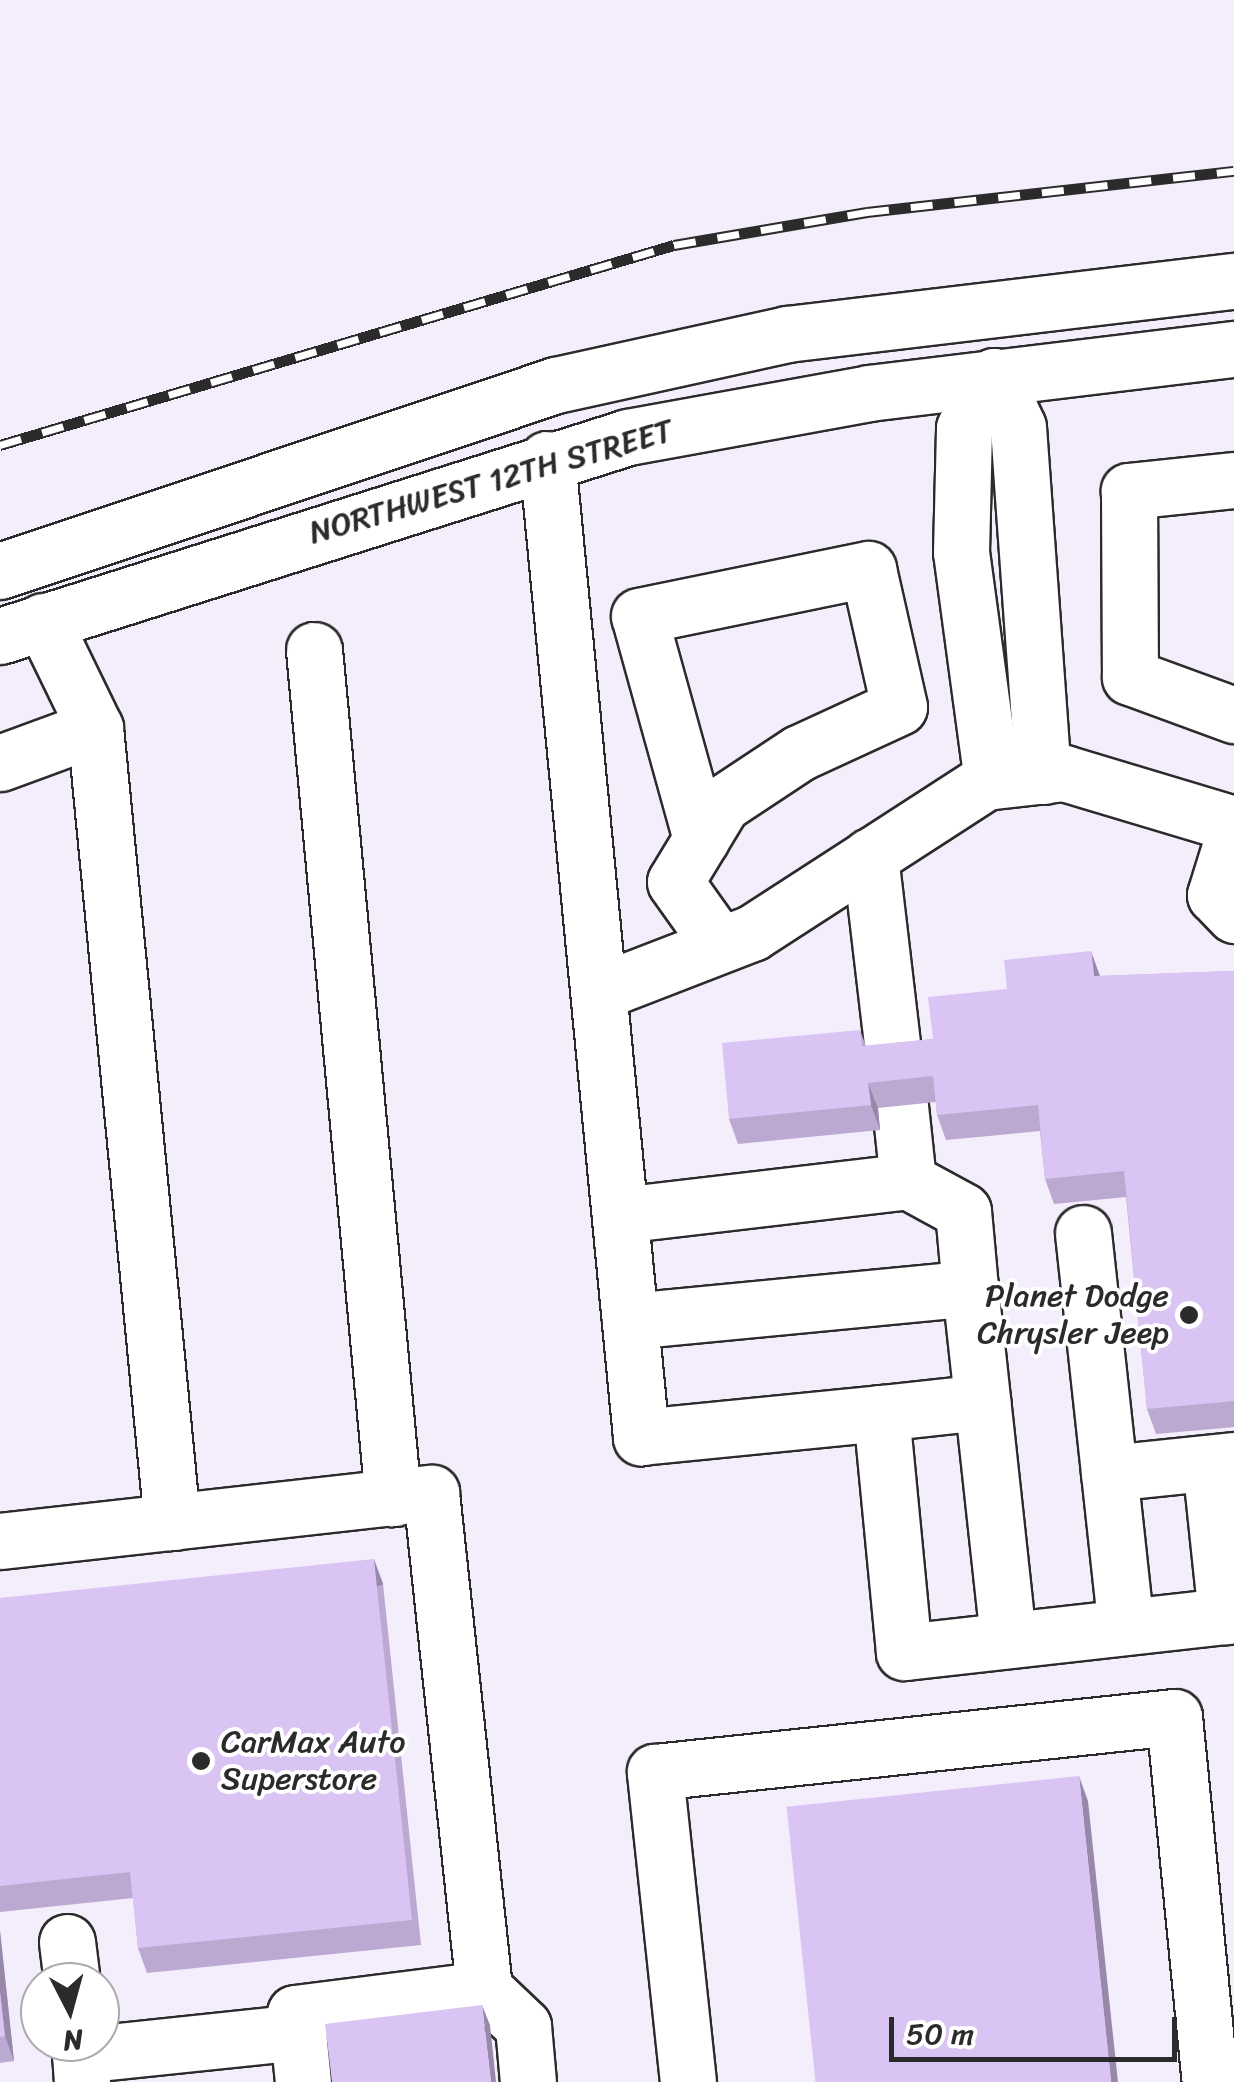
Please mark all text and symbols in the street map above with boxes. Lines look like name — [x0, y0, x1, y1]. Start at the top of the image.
street label: NORTHWEST 12TH STREET — [304, 412, 678, 552]
place label: Planet Dodge Chrysler Jeep — [976, 1278, 1169, 1353]
marker: Planet Dodge Chrysler Jeep — [1178, 1304, 1200, 1326]
place label: CarMax Auto Superstore — [221, 1724, 407, 1799]
marker: CarMax Auto Superstore — [190, 1750, 212, 1772]
north arrow — [20, 1962, 120, 2062]
scale bar — [894, 1997, 1182, 2059]
text: 50 m — [906, 2007, 974, 2061]
text: N — [61, 2015, 85, 2066]

